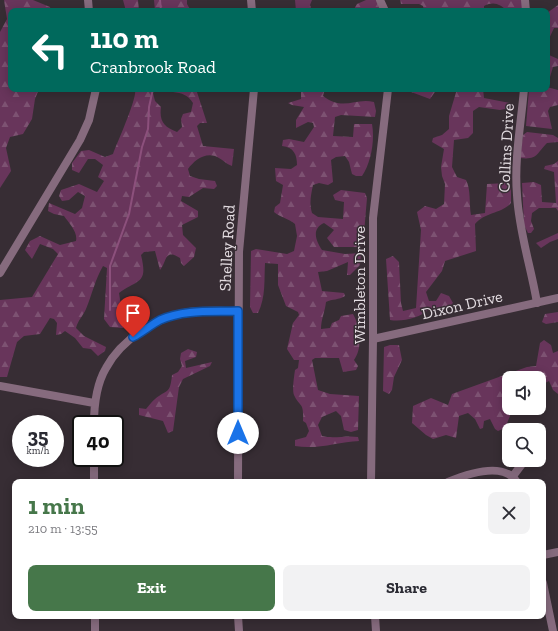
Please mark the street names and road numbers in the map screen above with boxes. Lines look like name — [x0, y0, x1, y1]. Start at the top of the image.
street label: Collins Drive — [494, 103, 518, 193]
street label: Shelley Road — [215, 204, 239, 292]
street label: Wimbleton Drive — [350, 226, 369, 344]
street label: Dixon Drive — [420, 286, 504, 324]

